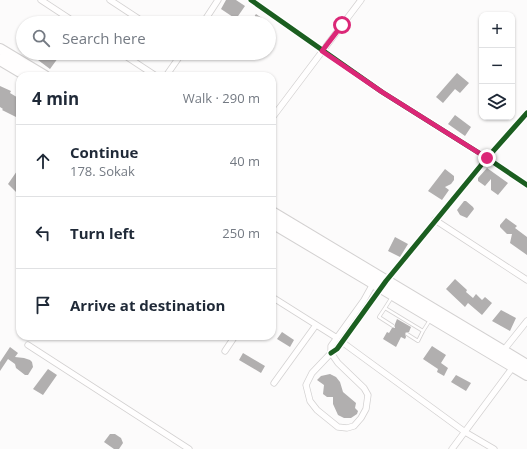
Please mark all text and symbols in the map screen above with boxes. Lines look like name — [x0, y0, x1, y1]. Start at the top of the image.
map controls — [479, 12, 515, 120]
button: + — [479, 12, 515, 48]
search box — [16, 16, 276, 60]
route start — [333, 16, 351, 34]
icon: search — [30, 27, 52, 49]
text: Search here — [62, 28, 146, 48]
button: − — [479, 48, 515, 84]
button: layers — [479, 84, 515, 120]
text: 4 min — [32, 87, 79, 110]
text: Walk · 290 m — [183, 89, 260, 107]
text: Continue — [70, 142, 138, 162]
route end — [478, 149, 496, 167]
icon: ahead — [32, 150, 54, 172]
text: 40 m — [230, 152, 260, 170]
text: 178. Sokak — [70, 162, 135, 180]
icon: left — [32, 222, 54, 244]
text: Turn left — [70, 223, 135, 243]
text: 250 m — [222, 224, 260, 242]
icon: arrive — [32, 294, 54, 316]
text: Arrive at destination — [70, 295, 225, 315]

